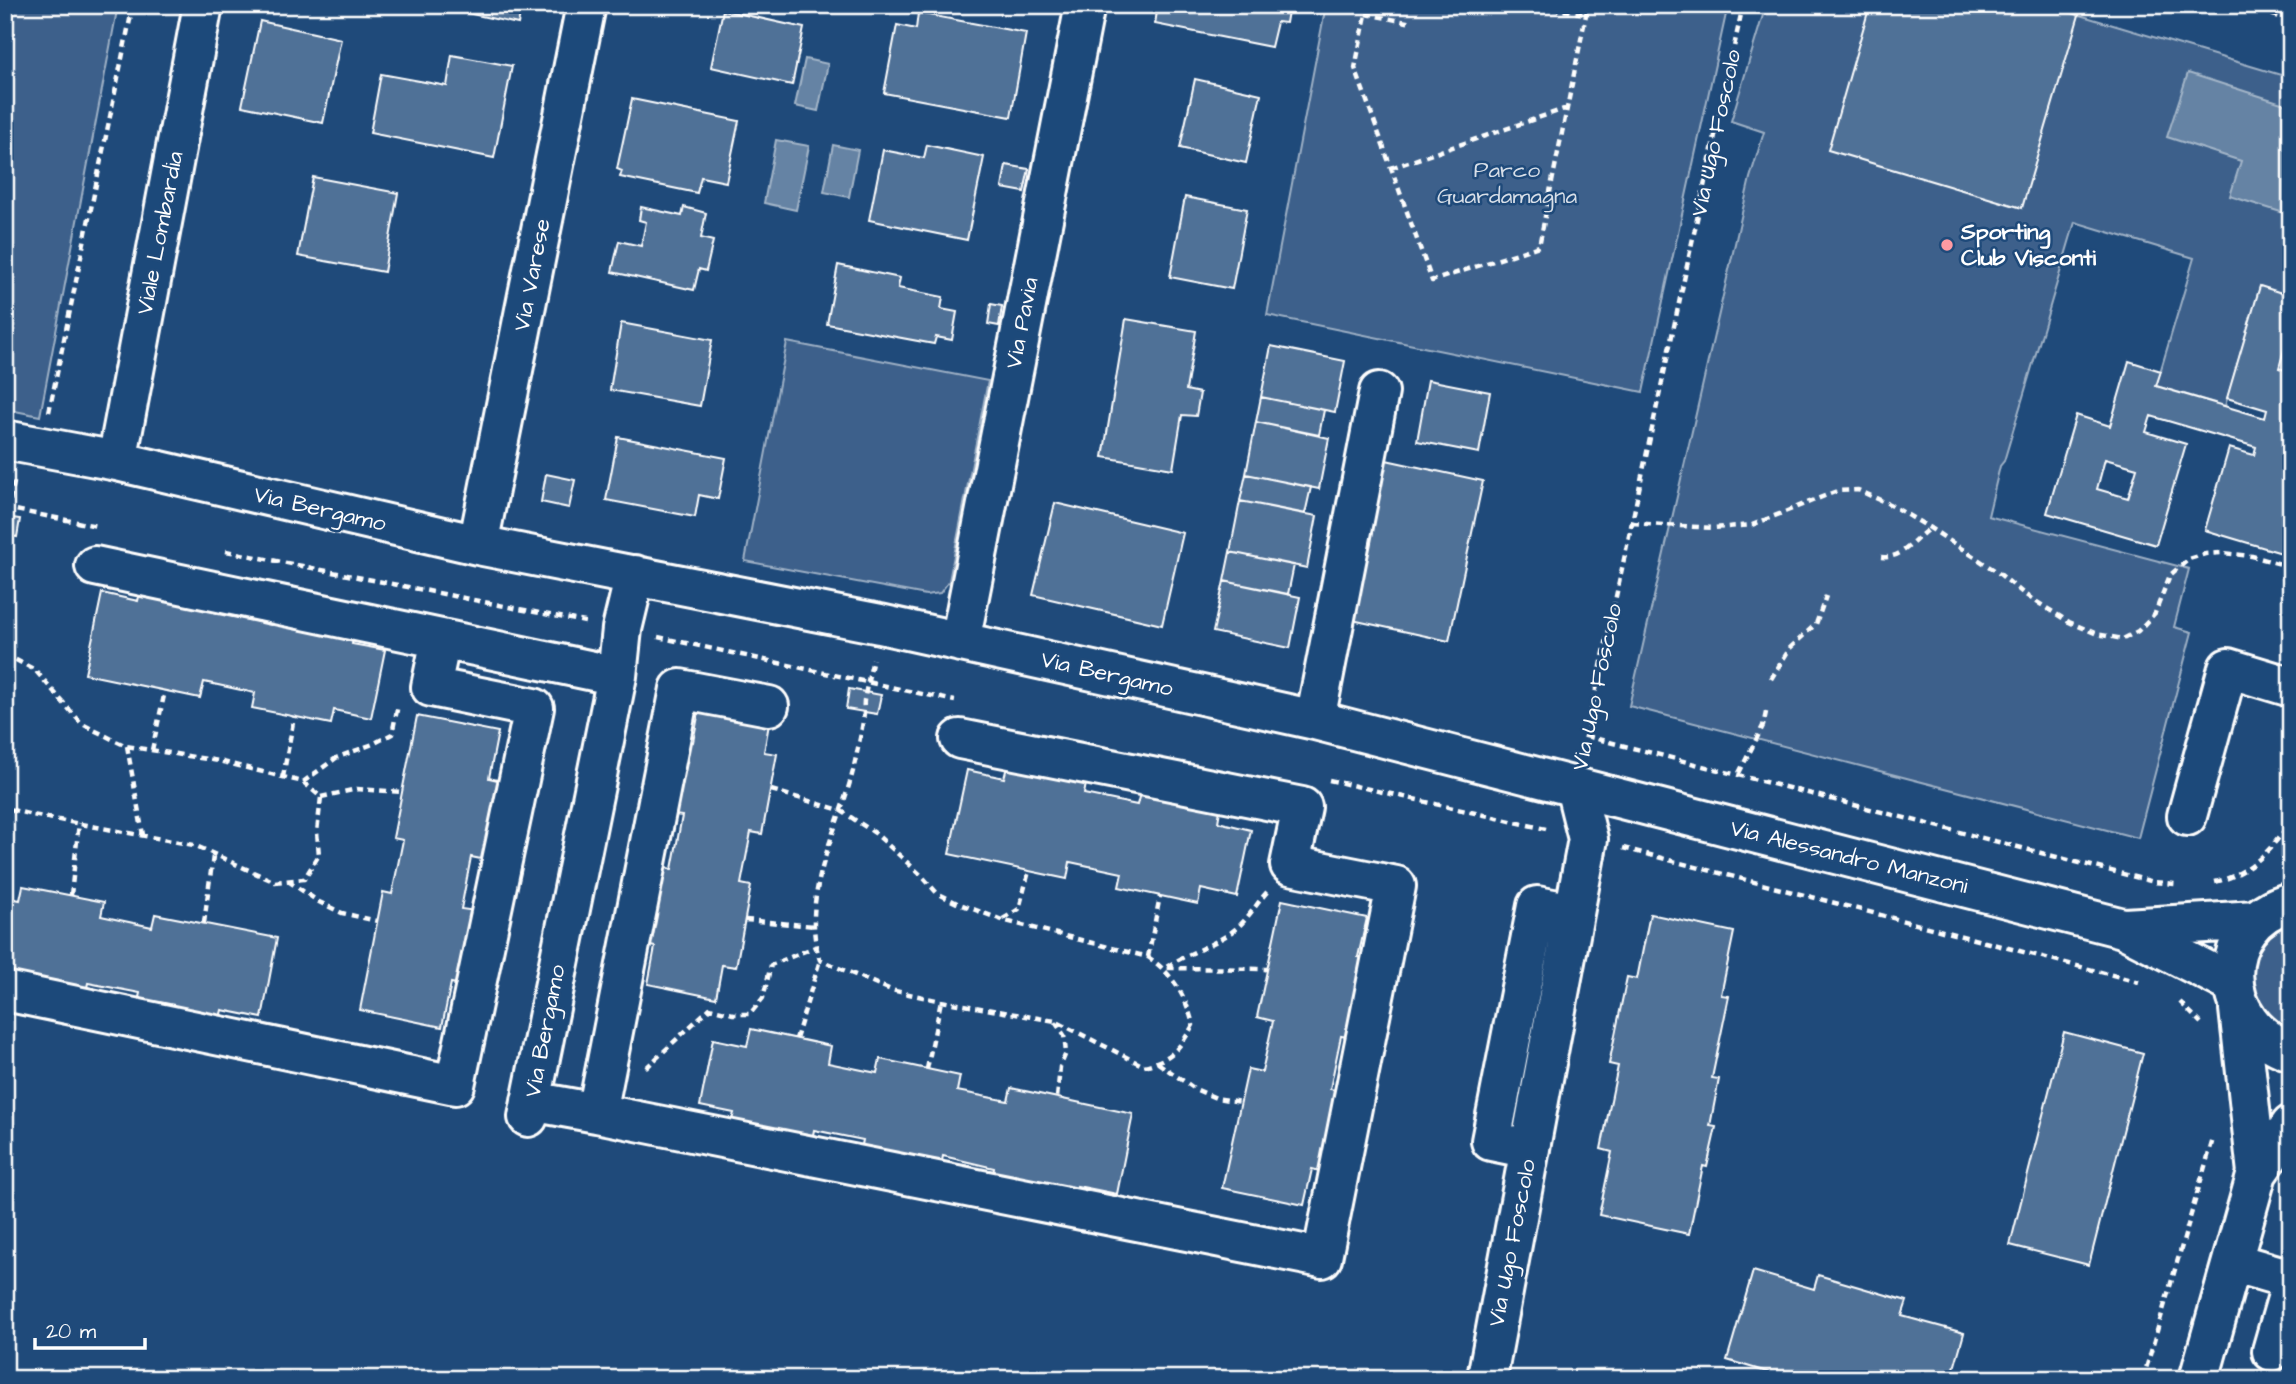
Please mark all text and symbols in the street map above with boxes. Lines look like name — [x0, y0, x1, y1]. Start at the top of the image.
street label: Via Ugo Foscolo — [1683, 46, 1750, 220]
street label: Viale Lombardia — [128, 148, 192, 317]
park label: Parco Guardamagna — [1437, 154, 1577, 213]
street label: Via Varese — [505, 216, 559, 334]
place label: Sporting Club Visconti — [1960, 216, 2096, 274]
marker: Sporting Club Visconti — [1939, 237, 1955, 253]
street label: Via Pavia — [997, 274, 1047, 371]
street label: Via Bergamo — [251, 478, 389, 541]
street label: Via Ugo Foscolo — [1564, 600, 1631, 774]
street label: Via Bergamo — [1038, 643, 1176, 706]
street label: Via Alessandro Manzoni — [1727, 812, 1972, 902]
street label: Via Bergamo — [516, 962, 575, 1100]
street label: Via Ugo Foscolo — [1480, 1156, 1545, 1330]
scale bar — [35, 1307, 145, 1351]
text: 20 m — [46, 1317, 97, 1346]

